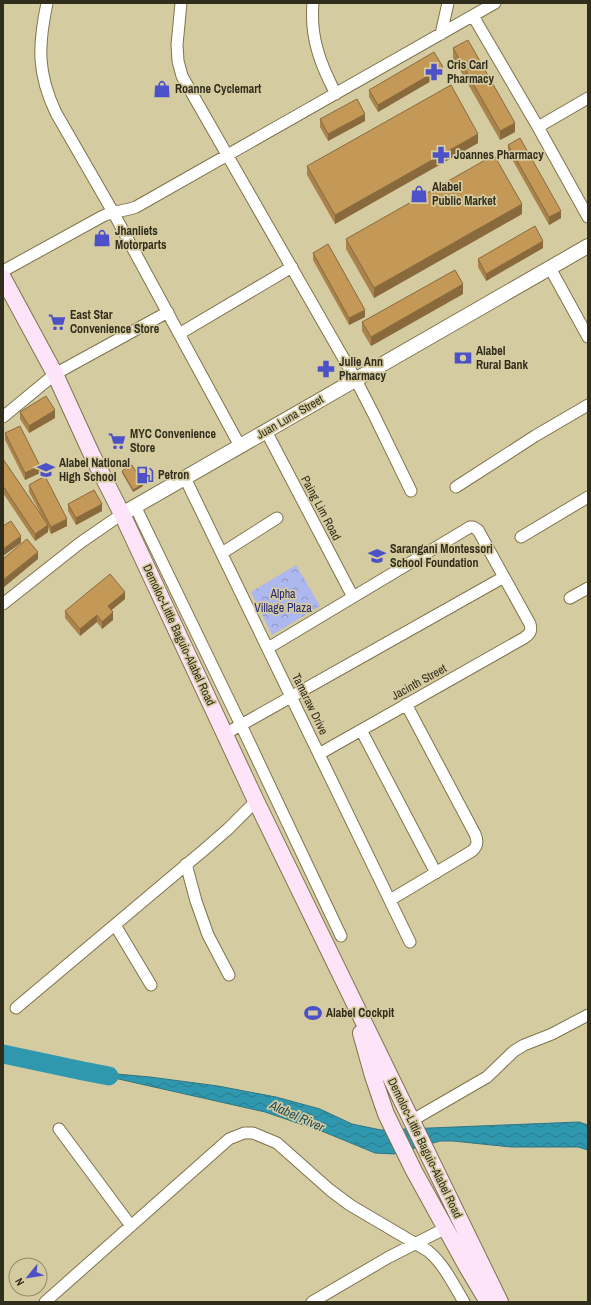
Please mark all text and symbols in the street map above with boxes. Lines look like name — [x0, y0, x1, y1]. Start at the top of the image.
place label: Cris Carl Pharmacy — [447, 57, 495, 87]
pharmacy icon: Cris Carl Pharmacy — [424, 62, 444, 82]
shop icon: Roanne Cyclemart — [152, 79, 172, 99]
place label: Roanne Cyclemart — [175, 81, 262, 97]
pharmacy icon: Joannes Pharmacy — [431, 145, 451, 165]
place label: Joannes Pharmacy — [454, 147, 544, 163]
place label: Alabel Public Market — [432, 179, 497, 209]
shop icon: Alabel Public Market — [409, 184, 429, 204]
place label: Jhanliets Motorparts — [115, 223, 167, 253]
shop icon: Jhanliets Motorparts — [92, 228, 112, 248]
place label: East Star Convenience Store — [70, 307, 160, 337]
supermarket icon: East Star Convenience Store — [47, 312, 67, 332]
place label: Alabel Rural Bank — [476, 343, 528, 373]
bank icon: Alabel Rural Bank — [453, 348, 473, 368]
place label: Julie Ann Pharmacy — [339, 354, 387, 384]
pharmacy icon: Julie Ann Pharmacy — [316, 359, 336, 379]
street label: Juan Luna Street — [254, 391, 327, 443]
place label: MYC Convenience Store — [130, 426, 216, 456]
supermarket icon: MYC Convenience Store — [107, 431, 127, 451]
place label: Alabel National High School — [59, 455, 130, 485]
school or university icon: Alabel National High School — [36, 460, 56, 480]
fuel station icon: Petron — [135, 465, 155, 485]
place label: Petron — [158, 467, 189, 483]
street label: Paing Lim Road — [297, 473, 345, 543]
place label: Sarangani Montessori School Foundation — [390, 541, 493, 571]
school or university icon: Sarangani Montessori School Foundation — [367, 546, 387, 566]
street label: Demoloc-Little Baguio-Alabel Road — [139, 562, 219, 708]
park label: Alpha Village Plaza — [254, 586, 312, 616]
street label: Jacinth Street — [389, 660, 450, 704]
street label: Tamaraw Drive — [288, 671, 332, 737]
sports icon: Alabel Cockpit — [303, 1003, 323, 1023]
place label: Alabel Cockpit — [326, 1005, 395, 1021]
street label: Demoloc-Little Baguio-Alabel Road — [384, 1075, 466, 1221]
water label: Alabel River — [266, 1096, 327, 1136]
north arrow — [8, 1257, 48, 1297]
text: N — [12, 1276, 27, 1288]

